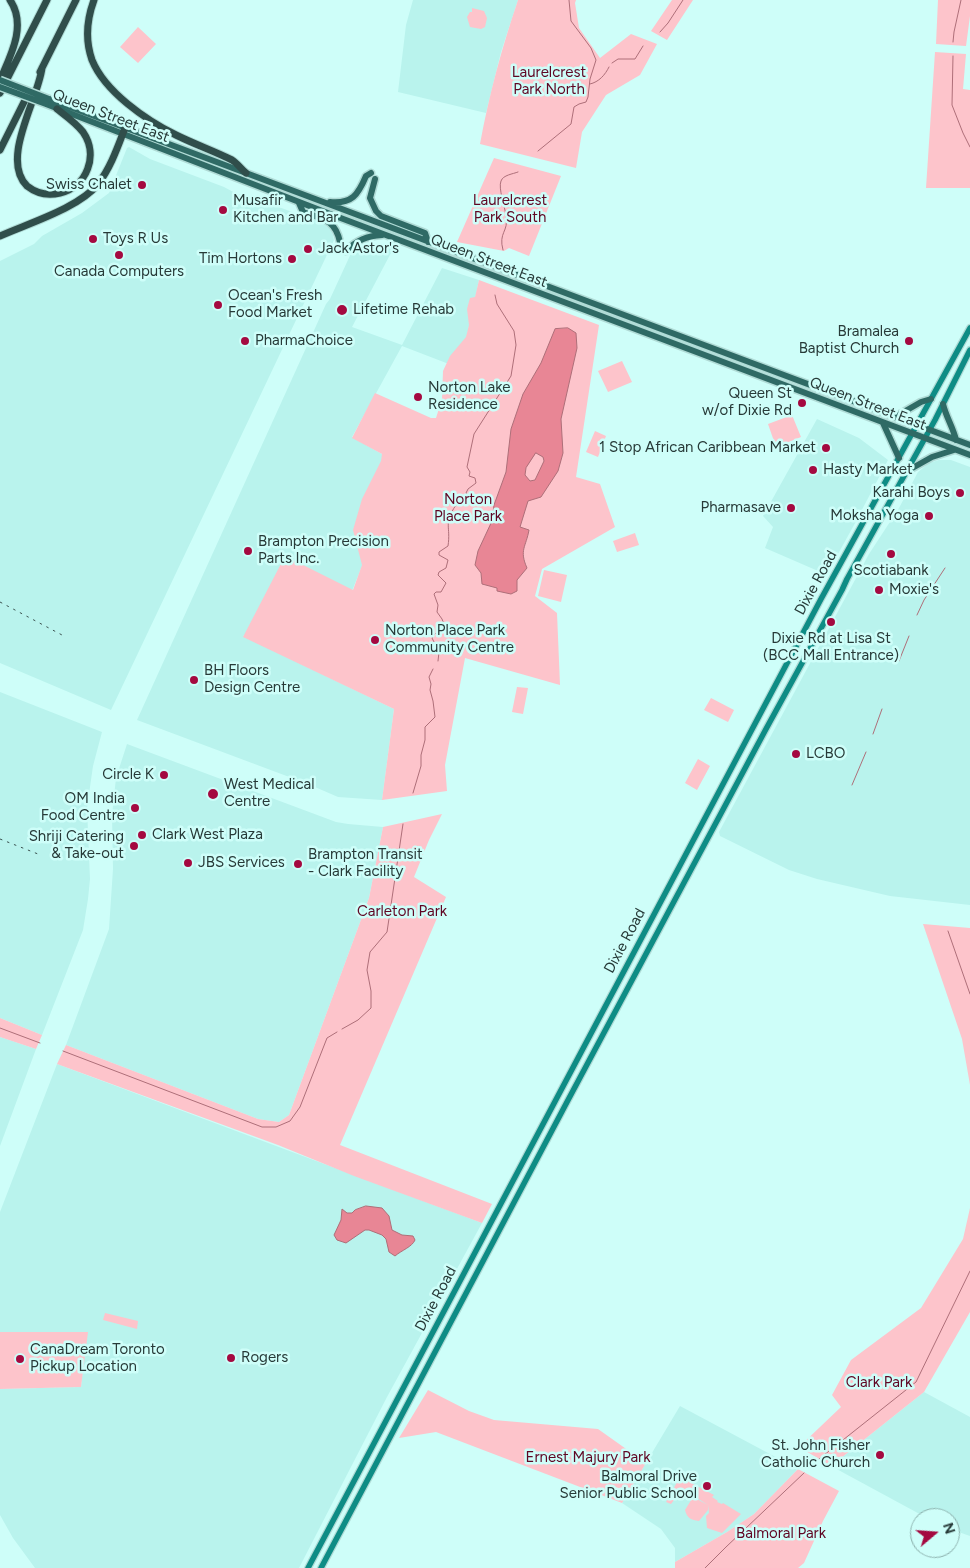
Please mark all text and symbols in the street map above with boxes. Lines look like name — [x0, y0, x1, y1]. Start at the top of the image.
park label: Laurelcrest Park North — [512, 64, 586, 99]
street label: Queen Street East — [50, 85, 172, 147]
place label: Swiss Chalet — [46, 176, 132, 194]
marker: Swiss Chalet — [136, 179, 148, 191]
place label: Musafir Kitchen and Bar — [233, 192, 338, 227]
park label: Laurelcrest Park South — [473, 192, 547, 227]
marker: Musafir Kitchen and Bar — [217, 204, 229, 216]
place label: Toys R Us — [103, 230, 168, 248]
street label: Queen Street East — [428, 230, 550, 292]
marker: Toys R Us — [87, 233, 99, 245]
place label: Jack Astor's — [318, 240, 399, 258]
marker: Jack Astor's — [302, 243, 314, 255]
marker: Canada Computers — [113, 249, 125, 261]
place label: Tim Hortons — [199, 250, 282, 268]
marker: Tim Hortons — [286, 253, 298, 265]
place label: Canada Computers — [54, 263, 184, 281]
place label: Ocean's Fresh Food Market — [228, 287, 322, 322]
marker: Ocean's Fresh Food Market — [212, 299, 224, 311]
place label: Lifetime Rehab — [353, 301, 454, 319]
marker: Lifetime Rehab — [335, 303, 349, 317]
place label: Bramalea Baptist Church — [799, 323, 899, 358]
place label: PharmaChoice — [255, 332, 353, 350]
marker: PharmaChoice — [239, 335, 251, 347]
marker: Bramalea Baptist Church — [903, 335, 915, 347]
street label: Queen Street East — [807, 373, 929, 435]
place label: Norton Lake Residence — [428, 379, 511, 414]
place label: Queen St w/of Dixie Rd — [702, 385, 792, 420]
marker: Norton Lake Residence — [412, 391, 424, 403]
marker: Queen St w/of Dixie Rd — [796, 397, 808, 409]
place label: 1 Stop African Caribbean Market — [599, 439, 816, 457]
marker: 1 Stop African Caribbean Market — [820, 442, 832, 454]
place label: Hasty Market — [823, 461, 913, 479]
marker: Hasty Market — [807, 464, 819, 476]
place label: Karahi Boys — [873, 484, 950, 502]
marker: Karahi Boys — [954, 487, 966, 499]
park label: Norton Place Park — [434, 491, 502, 526]
place label: Pharmasave — [700, 499, 781, 517]
marker: Pharmasave — [785, 502, 797, 514]
place label: Moksha Yoga — [830, 507, 919, 525]
marker: Moksha Yoga — [923, 510, 935, 522]
place label: Brampton Precision Parts Inc. — [258, 533, 389, 568]
marker: Brampton Precision Parts Inc. — [242, 545, 254, 557]
street label: Dixie Road — [791, 548, 841, 618]
marker: Scotiabank — [885, 548, 897, 560]
place label: Scotiabank — [854, 562, 928, 580]
place label: Moxie's — [889, 581, 939, 599]
marker: Moxie's — [873, 584, 885, 596]
marker: Dixie Rd at Lisa St (BCC Mall Entrance) — [825, 616, 837, 628]
place label: Norton Place Park Community Centre — [385, 622, 514, 657]
place label: Dixie Rd at Lisa St (BCC Mall Entrance) — [763, 630, 899, 665]
marker: Norton Place Park Community Centre — [369, 634, 381, 646]
place label: BH Floors Design Centre — [204, 662, 300, 697]
marker: BH Floors Design Centre — [188, 674, 200, 686]
place label: LCBO — [806, 745, 845, 763]
marker: LCBO — [790, 748, 802, 760]
place label: Circle K — [102, 766, 154, 784]
marker: Circle K — [158, 769, 170, 781]
place label: West Medical Centre — [224, 776, 315, 811]
marker: West Medical Centre — [206, 787, 220, 801]
place label: OM India Food Centre — [41, 790, 125, 825]
marker: OM India Food Centre — [129, 802, 141, 814]
place label: Clark West Plaza — [152, 826, 263, 844]
place label: Shriji Catering & Take-out — [29, 828, 124, 863]
marker: Clark West Plaza — [136, 829, 148, 841]
marker: Shriji Catering & Take-out — [128, 840, 140, 852]
place label: Brampton Transit - Clark Facility — [308, 846, 423, 881]
place label: JBS Services — [198, 854, 285, 872]
marker: JBS Services — [182, 857, 194, 869]
marker: Brampton Transit - Clark Facility — [292, 858, 304, 870]
park label: Carleton Park — [357, 903, 447, 921]
street label: Dixie Road — [600, 906, 650, 976]
street label: Dixie Road — [411, 1264, 461, 1334]
place label: CanaDream Toronto Pickup Location — [30, 1341, 165, 1376]
place label: Rogers — [241, 1349, 288, 1367]
marker: Rogers — [225, 1352, 237, 1364]
marker: CanaDream Toronto Pickup Location — [14, 1353, 26, 1365]
park label: Clark Park — [846, 1374, 912, 1392]
place label: St. John Fisher Catholic Church — [761, 1437, 870, 1472]
park label: Ernest Majury Park — [526, 1449, 650, 1467]
marker: St. John Fisher Catholic Church — [874, 1449, 886, 1461]
place label: Balmoral Drive Senior Public School — [559, 1468, 697, 1503]
marker: Balmoral Drive Senior Public School — [701, 1480, 713, 1492]
north arrow — [910, 1508, 960, 1558]
text: N — [939, 1521, 959, 1536]
park label: Balmoral Park — [736, 1525, 826, 1543]

